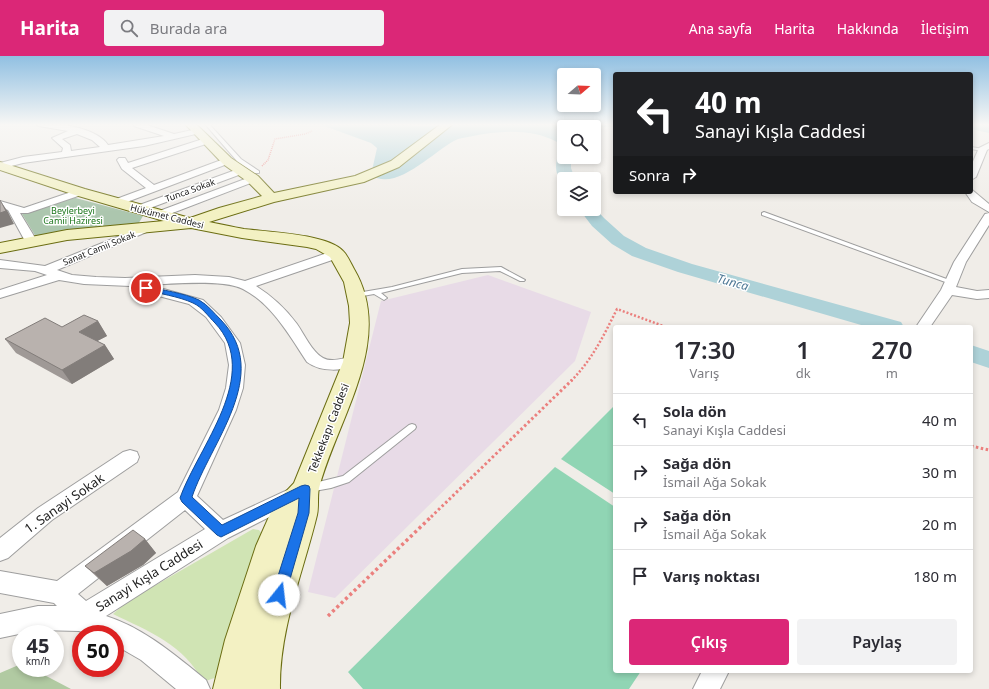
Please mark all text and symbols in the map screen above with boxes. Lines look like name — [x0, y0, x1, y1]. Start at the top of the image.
search box — [104, 10, 384, 46]
text: Harita — [20, 15, 80, 41]
icon: search — [118, 17, 140, 39]
text: Burada ara — [150, 18, 227, 38]
text: Ana sayfa — [689, 19, 752, 38]
text: Harita — [774, 19, 815, 38]
text: Hakkında — [837, 19, 899, 38]
text: İletişim — [921, 19, 969, 38]
north arrow — [557, 68, 601, 112]
map controls — [557, 68, 601, 216]
text: 40 m — [695, 83, 762, 121]
icon: left — [629, 88, 681, 140]
text: Sanayi Kışla Caddesi — [695, 119, 866, 143]
button: search — [557, 120, 601, 164]
icon: right — [678, 164, 700, 186]
text: Sonra — [629, 165, 670, 185]
button: layers — [557, 172, 601, 216]
street label: Tunca Sokak — [163, 175, 217, 205]
street label: Hükümet Caddesi — [129, 201, 205, 231]
park label: Beylerbeyi Camii Haziresi — [43, 204, 103, 227]
street label: Sanat Camii Sokak — [61, 227, 137, 269]
water label: Tunca — [715, 269, 751, 295]
pin — [129, 271, 163, 305]
icon: arrive — [135, 277, 157, 299]
text: 17:30 — [674, 333, 735, 366]
text: 1 — [796, 333, 810, 366]
text: 270 — [871, 333, 912, 366]
text: Varış — [689, 364, 719, 382]
text: dk — [796, 364, 811, 382]
text: m — [886, 364, 898, 382]
street label: Tekkekapı Caddesi — [304, 381, 352, 475]
text: Sola dön — [663, 401, 727, 421]
icon: left — [629, 409, 651, 431]
text: 40 m — [922, 410, 957, 430]
text: Sanayi Kışla Caddesi — [663, 421, 786, 439]
text: Sağa dön — [663, 453, 731, 473]
icon: right — [629, 461, 651, 483]
text: 30 m — [922, 462, 957, 482]
street label: 1. Sanayi Sokak — [20, 469, 108, 537]
text: İsmail Ağa Sokak — [663, 473, 766, 491]
text: Sağa dön — [663, 505, 731, 525]
icon: right — [629, 513, 651, 535]
text: 20 m — [922, 514, 957, 534]
text: İsmail Ağa Sokak — [663, 525, 766, 543]
street label: Sanayi Kışla Caddesi — [92, 535, 206, 615]
icon: arrive — [629, 565, 651, 587]
text: Varış noktası — [663, 566, 760, 586]
text: 180 m — [913, 566, 957, 586]
position arrow — [258, 574, 300, 616]
button: Çıkış — [629, 619, 789, 665]
button: Paylaş — [797, 619, 957, 665]
speed limit sign: 50 — [72, 625, 124, 677]
text: 45 — [27, 632, 49, 659]
text: km/h — [26, 654, 50, 668]

